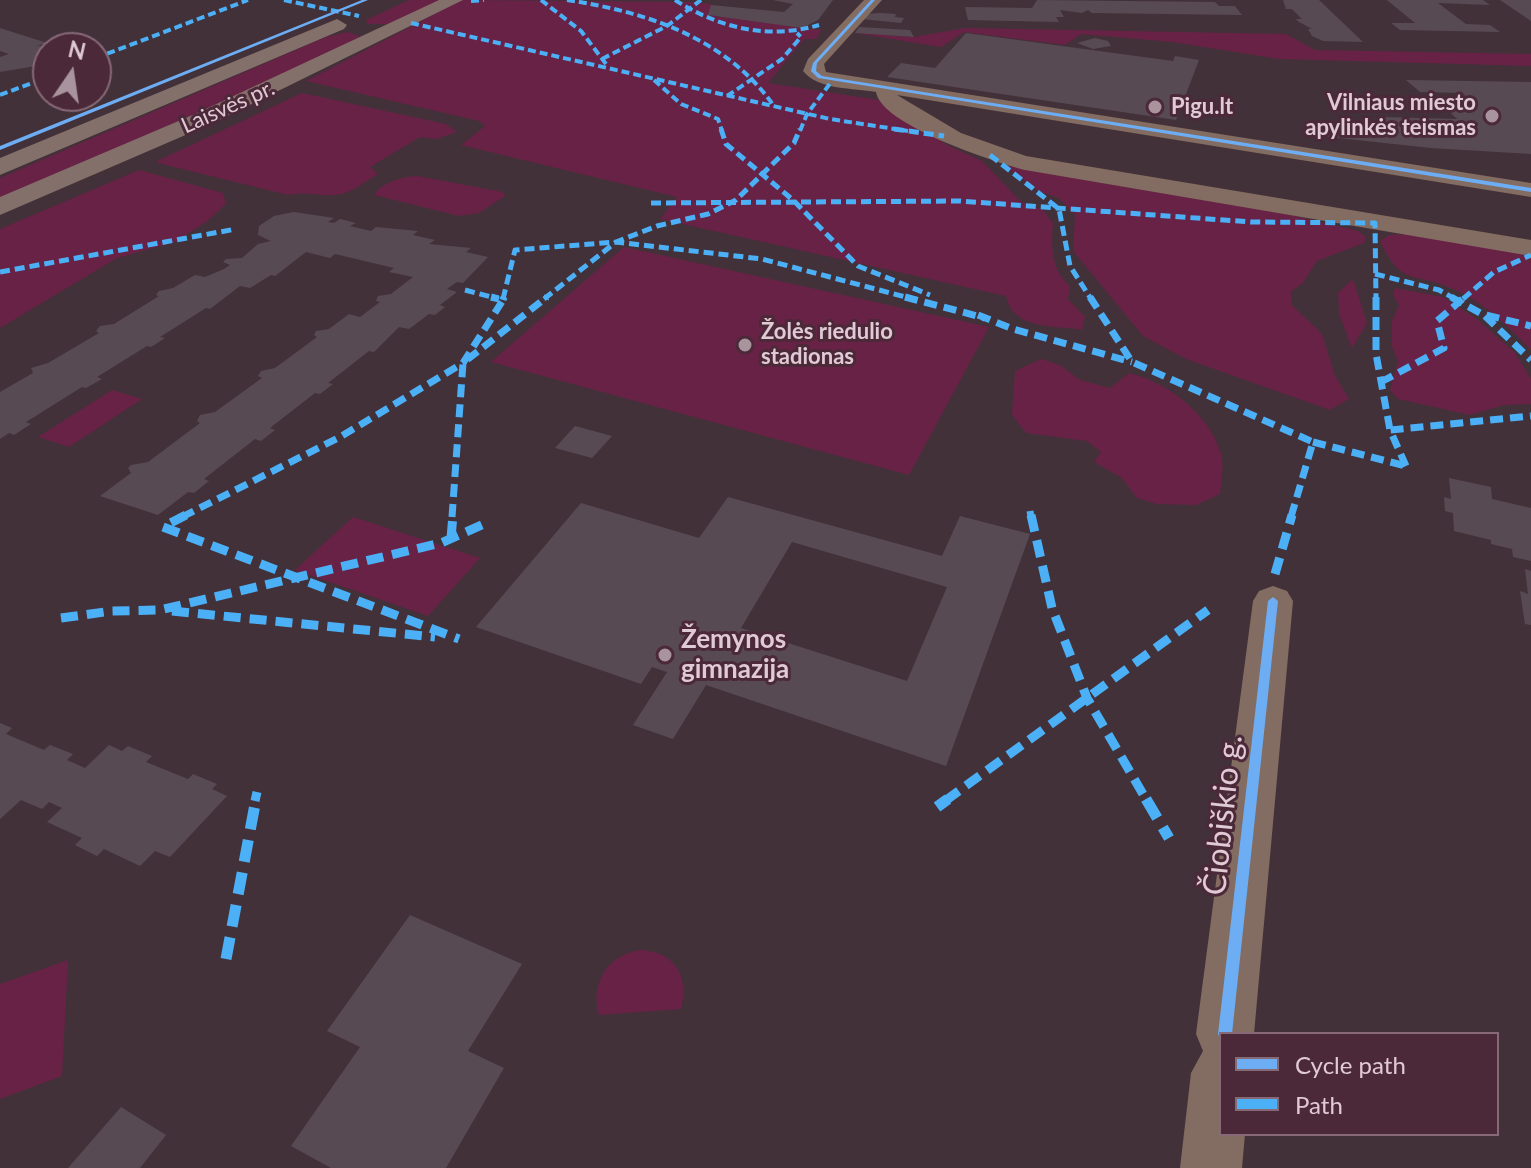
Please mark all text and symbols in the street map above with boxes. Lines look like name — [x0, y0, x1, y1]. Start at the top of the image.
north arrow — [32, 32, 112, 112]
text: N — [66, 35, 88, 65]
street label: Laisvės pr. — [177, 75, 279, 139]
place label: Vilniaus miesto apylinkės teismas — [1305, 90, 1476, 142]
place label: Pigu.lt — [1171, 94, 1233, 120]
marker: Pigu.lt — [1146, 98, 1164, 116]
marker: Vilniaus miesto apylinkės teismas — [1483, 107, 1501, 125]
place label: Žolės riedulio stadionas — [761, 319, 893, 370]
marker: Žolės riedulio stadionas — [736, 336, 754, 354]
place label: Žemynos gimnazija — [681, 624, 789, 686]
marker: Žemynos gimnazija — [656, 646, 674, 664]
street label: Čiobiškio g. — [1195, 733, 1251, 897]
legend — [1219, 1032, 1499, 1136]
text: Cycle path — [1295, 1050, 1406, 1079]
text: Path — [1295, 1090, 1343, 1119]

